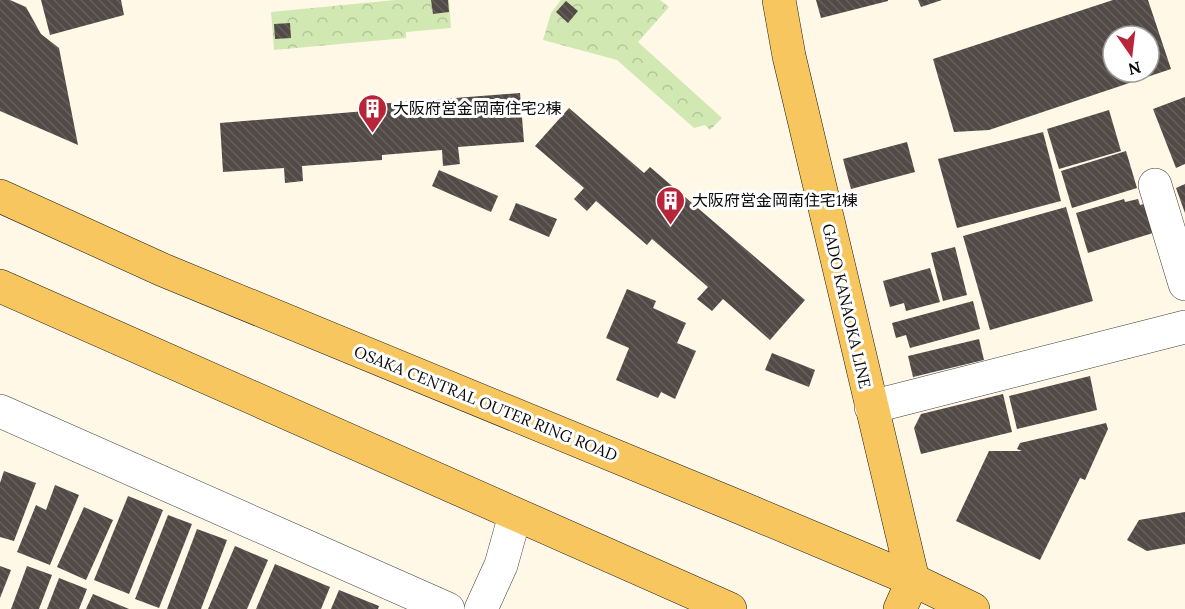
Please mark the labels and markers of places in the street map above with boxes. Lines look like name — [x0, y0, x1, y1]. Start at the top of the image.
building icon: 大阪府営金岡南住宅2棟 — [356, 92, 388, 134]
place label: 大阪府営金岡南住宅2棟 — [393, 98, 562, 118]
building icon: 大阪府営金岡南住宅1棟 — [655, 184, 687, 226]
place label: 大阪府営金岡南住宅1棟 — [692, 190, 858, 210]

